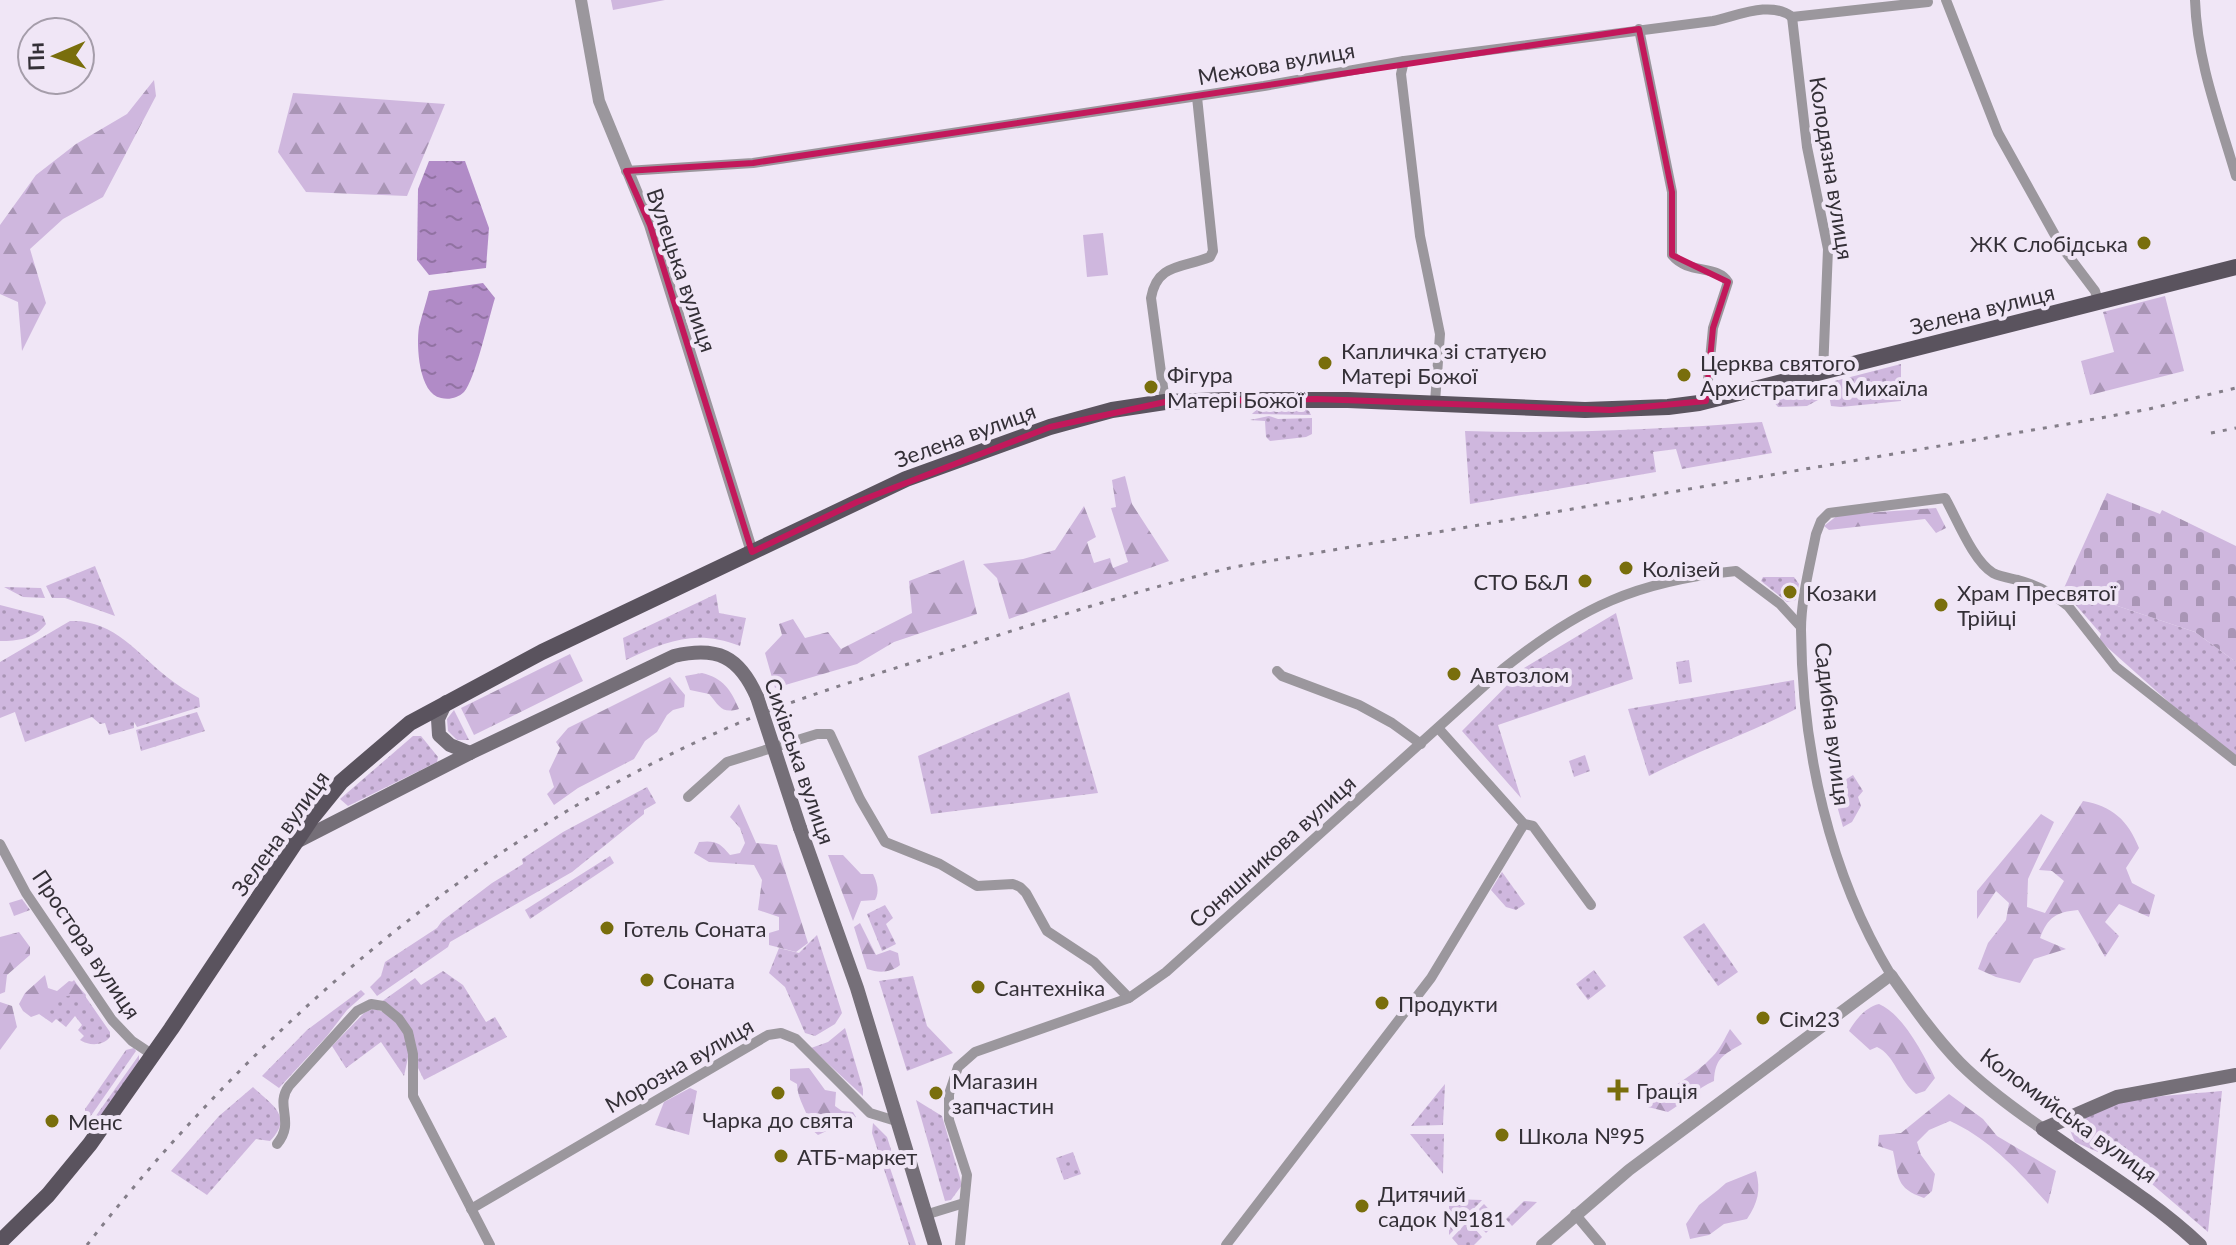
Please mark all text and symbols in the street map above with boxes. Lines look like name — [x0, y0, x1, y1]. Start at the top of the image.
north arrow — [16, 16, 96, 96]
street label: Межова вулиця — [1195, 36, 1357, 90]
text: Пн — [22, 42, 50, 72]
street label: Колодязна вулиця — [1804, 75, 1860, 261]
street label: Вулецька вулиця — [641, 185, 723, 355]
place label: ЖК Слобідська — [1970, 230, 2128, 257]
marker: ЖК Слобідська — [2135, 234, 2153, 252]
street label: Зелена вулиця — [1907, 278, 2057, 340]
place label: Капличка зі статуєю Матері Божої — [1341, 337, 1547, 389]
place label: Церква святого Архистратига Михаїла — [1700, 349, 1928, 401]
marker: Капличка зі статуєю Матері Божої — [1316, 354, 1334, 372]
place label: Фігура Матері Божої — [1167, 361, 1304, 413]
marker: Церква святого Архистратига Михаїла — [1675, 366, 1693, 384]
marker: Фігура Матері Божої — [1142, 378, 1160, 396]
street label: Зелена вулиця — [891, 397, 1039, 473]
place label: Колізей — [1642, 555, 1720, 582]
marker: Колізей — [1617, 559, 1635, 577]
place label: СТО Б&Л — [1474, 568, 1569, 595]
marker: СТО Б&Л — [1576, 572, 1594, 590]
place label: Козаки — [1806, 579, 1877, 606]
place label: Храм Пресвятої Трійці — [1957, 579, 2117, 631]
marker: Козаки — [1781, 583, 1799, 601]
marker: Храм Пресвятої Трійці — [1932, 596, 1950, 614]
street label: Садибна вулиця — [1810, 641, 1856, 807]
place label: Автозлом — [1470, 661, 1569, 688]
marker: Автозлом — [1445, 665, 1463, 683]
street label: Сихівська вулиця — [759, 674, 841, 848]
street label: Зелена вулиця — [226, 765, 334, 901]
street label: Соняшникова вулиця — [1183, 769, 1361, 933]
street label: Простора вулиця — [27, 864, 147, 1024]
place label: Готель Соната — [623, 915, 766, 942]
marker: Готель Соната — [598, 919, 616, 937]
place label: Соната — [663, 967, 735, 994]
marker: Соната — [638, 971, 656, 989]
place label: Сантехніка — [994, 974, 1105, 1001]
marker: Сантехніка — [969, 978, 987, 996]
place label: Продукти — [1398, 990, 1498, 1017]
marker: Продукти — [1373, 994, 1391, 1012]
place label: Сім23 — [1779, 1005, 1840, 1032]
marker: Сім23 — [1754, 1009, 1772, 1027]
street label: Морозна вулиця — [600, 1012, 758, 1118]
street label: Коломийська вулиця — [1975, 1042, 2163, 1188]
place label: Магазин запчастин — [952, 1067, 1054, 1119]
place label: Грація — [1636, 1077, 1698, 1104]
marker: Грація — [1607, 1079, 1629, 1101]
marker: Чарка до свята — [769, 1084, 787, 1102]
marker: Магазин запчастин — [927, 1084, 945, 1102]
place label: Чарка до свята — [702, 1106, 854, 1133]
place label: Менс — [68, 1108, 123, 1135]
marker: Менс — [43, 1112, 61, 1130]
place label: Школа №95 — [1518, 1122, 1645, 1149]
marker: Школа №95 — [1493, 1126, 1511, 1144]
place label: АТБ-маркет — [797, 1143, 917, 1170]
marker: АТБ-маркет — [772, 1147, 790, 1165]
place label: Дитячий садок №181 — [1378, 1180, 1506, 1232]
marker: Дитячий садок №181 — [1353, 1197, 1371, 1215]

